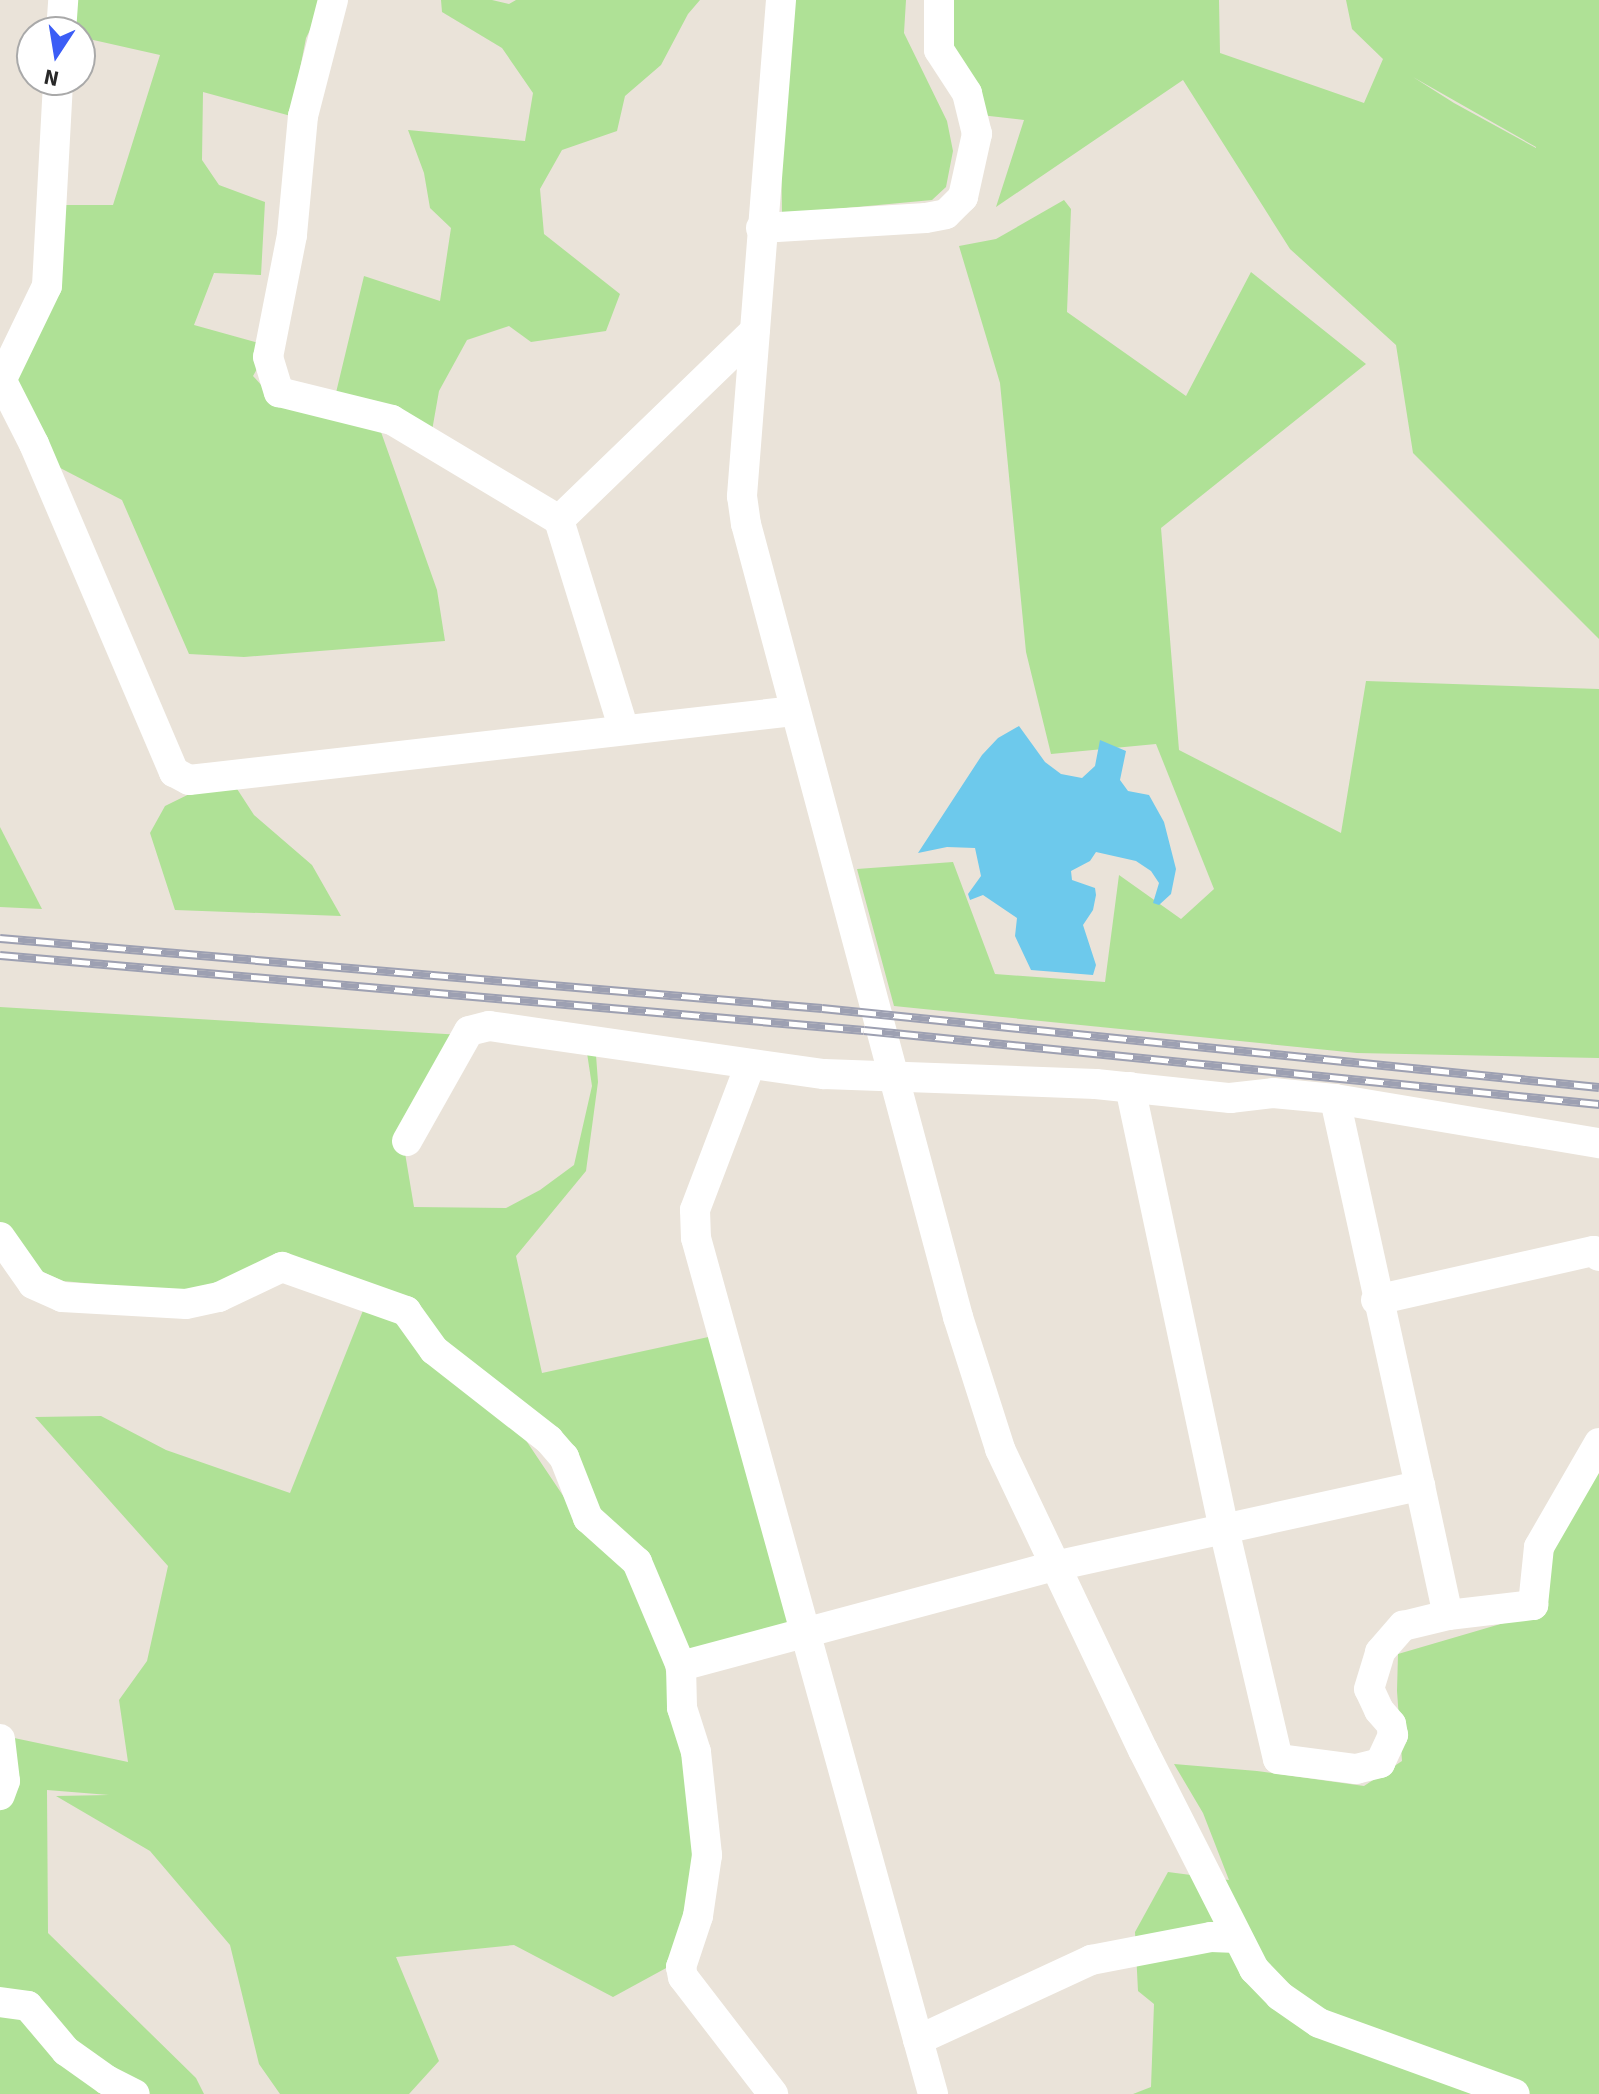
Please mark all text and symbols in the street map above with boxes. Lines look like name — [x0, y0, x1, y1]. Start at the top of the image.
north arrow — [16, 16, 96, 96]
text: N — [41, 60, 62, 95]

